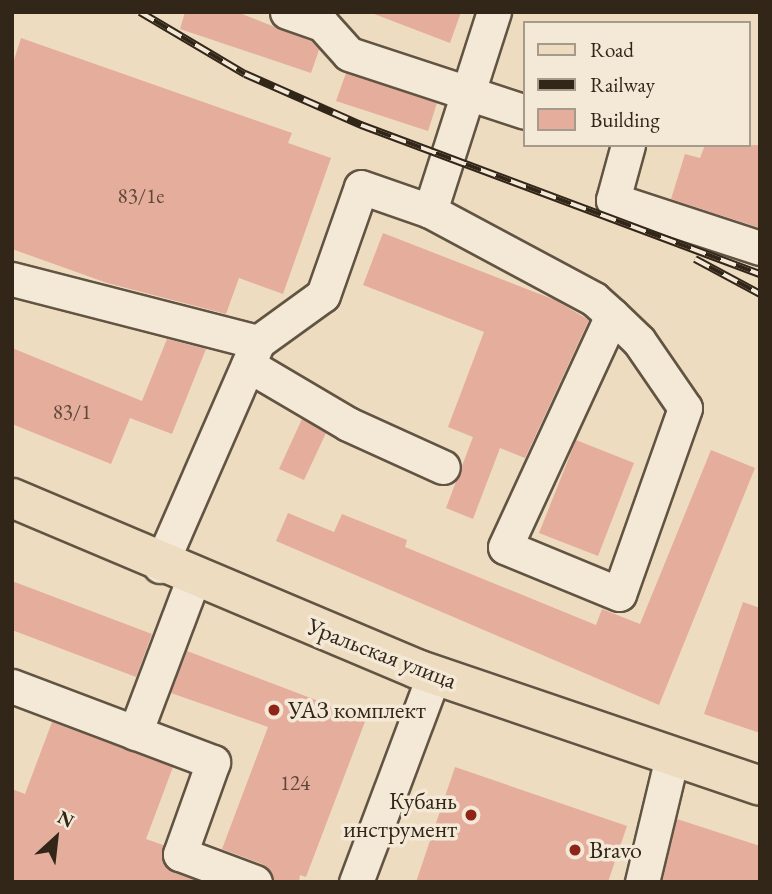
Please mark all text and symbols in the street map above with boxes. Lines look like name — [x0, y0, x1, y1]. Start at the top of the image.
legend — [524, 21, 751, 147]
text: Road — [590, 36, 634, 63]
text: Railway — [590, 71, 655, 98]
text: Building — [590, 106, 660, 133]
house number: 83/1е — [118, 183, 164, 209]
house number: 83/1 — [53, 399, 91, 425]
street label: Уральская улица — [303, 611, 461, 695]
place label: УАЗ комплект — [288, 696, 426, 724]
marker: УАЗ комплект — [266, 702, 282, 718]
house number: 124 — [280, 770, 310, 796]
place label: Кубань инструмент — [343, 787, 457, 843]
north arrow — [21, 803, 91, 873]
text: N — [53, 804, 78, 833]
marker: Кубань инструмент — [463, 807, 479, 823]
place label: Bravo — [589, 836, 642, 864]
marker: Bravo — [567, 842, 583, 858]

